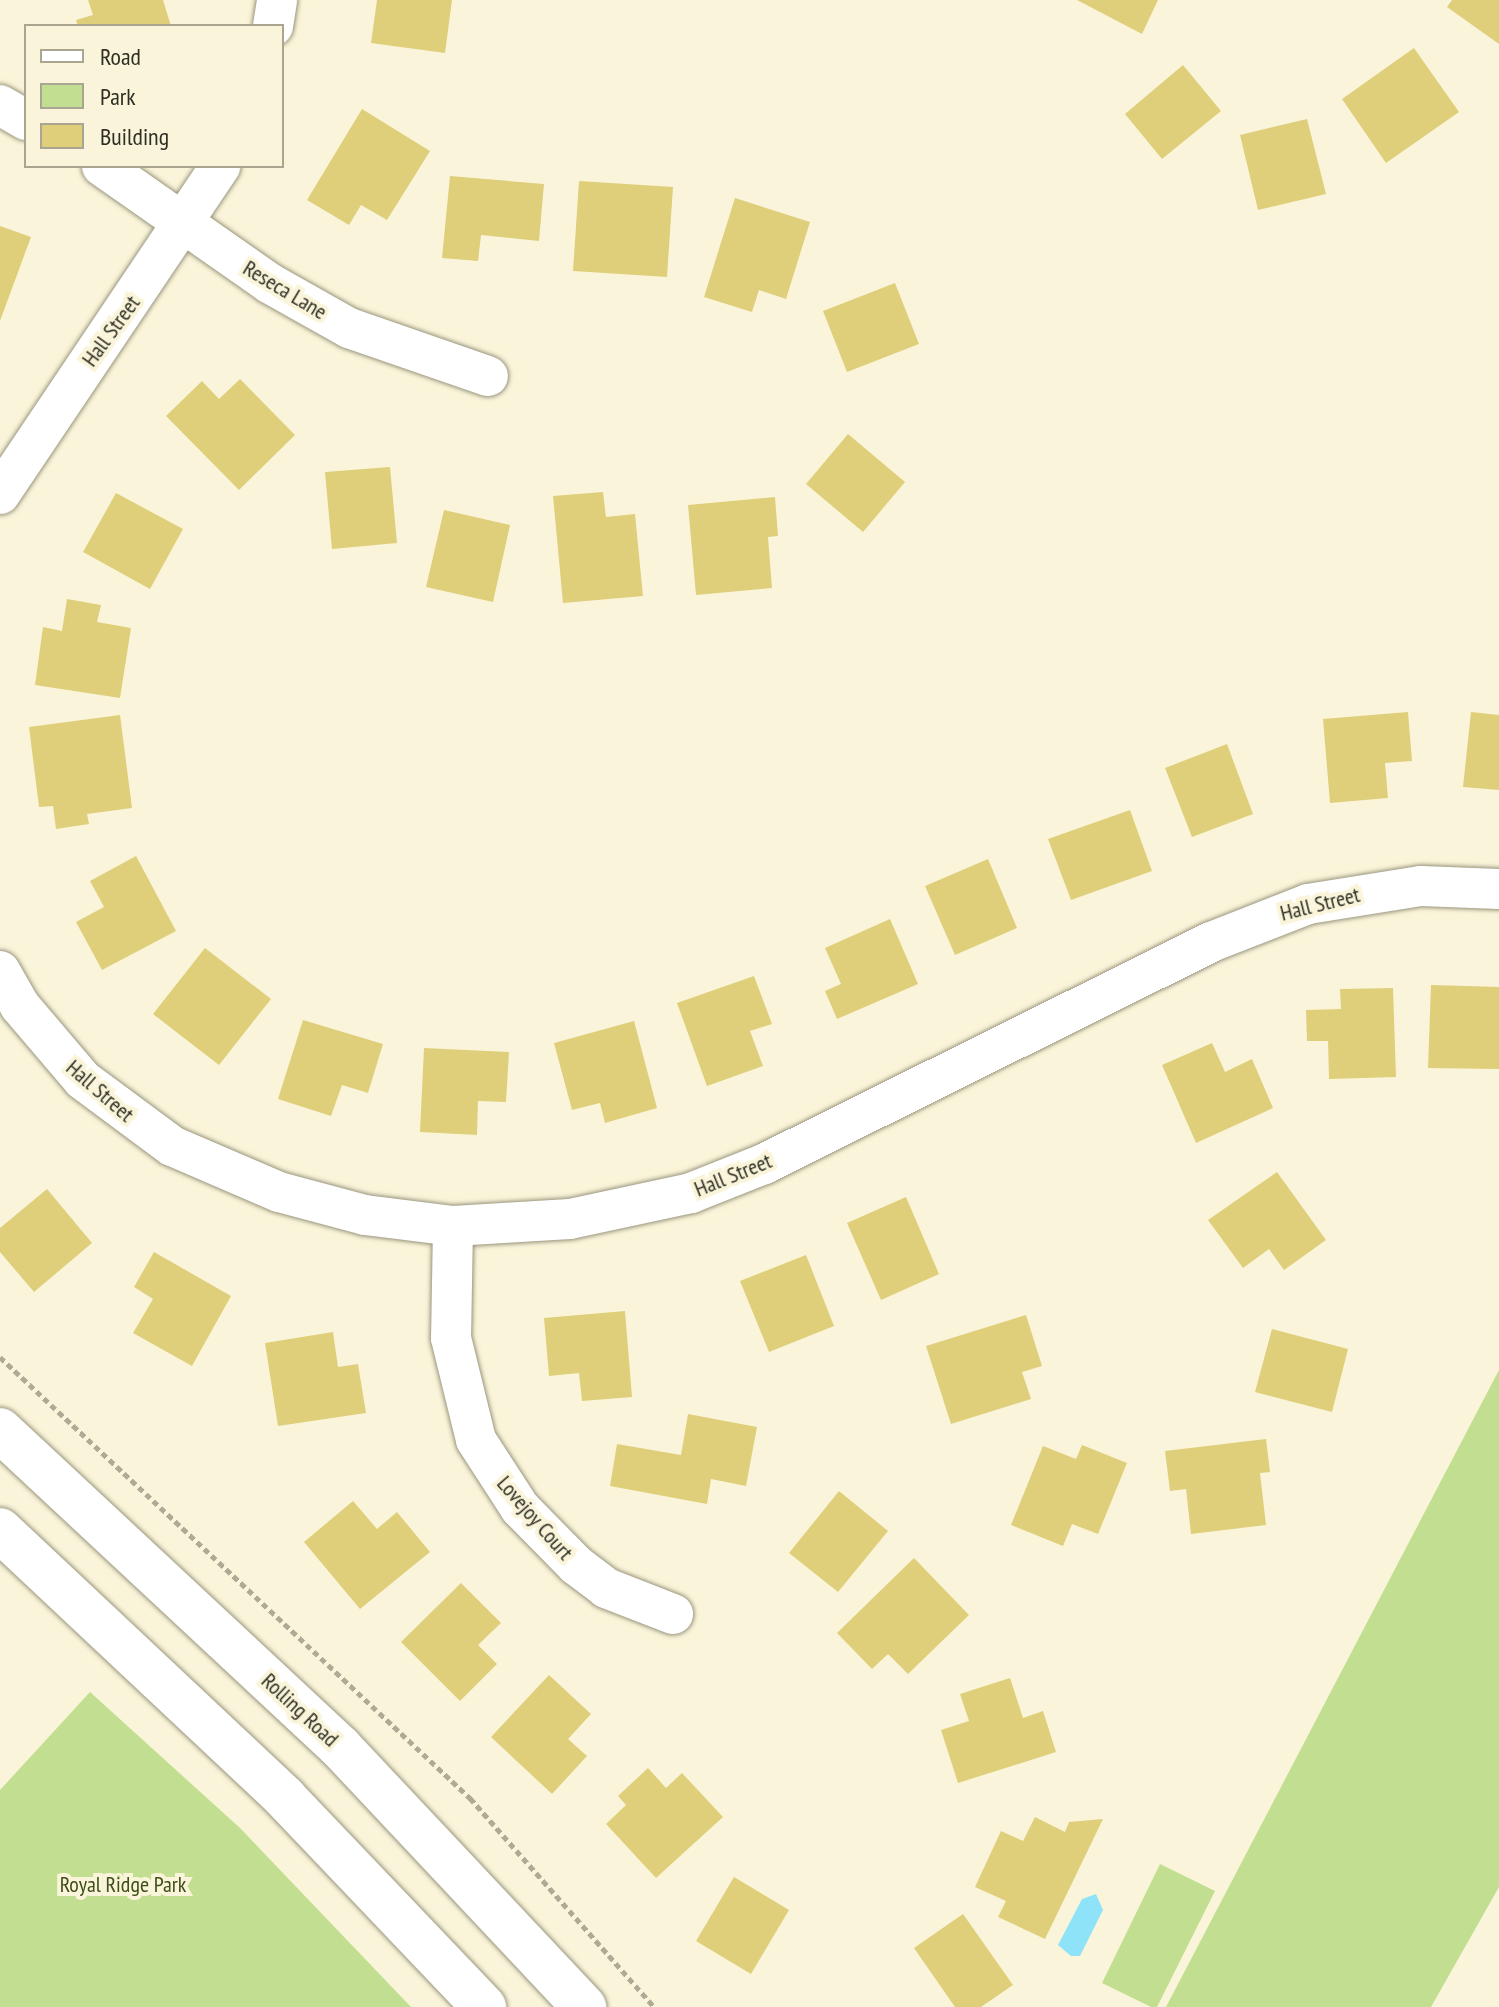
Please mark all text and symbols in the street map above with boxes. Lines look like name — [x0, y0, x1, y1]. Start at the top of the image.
legend — [24, 24, 284, 168]
text: Road — [100, 41, 141, 72]
text: Park — [100, 81, 136, 112]
text: Building — [100, 121, 169, 152]
street label: Reseca Lane — [238, 255, 332, 325]
street label: Hall Street — [77, 290, 145, 372]
street label: Hall Street — [1277, 881, 1363, 927]
street label: Hall Street — [61, 1054, 139, 1128]
street label: Hall Street — [690, 1148, 776, 1202]
street label: Lovejoy Court — [491, 1470, 579, 1566]
street label: Rolling Road — [256, 1668, 344, 1752]
park label: Royal Ridge Park — [60, 1872, 186, 1898]

